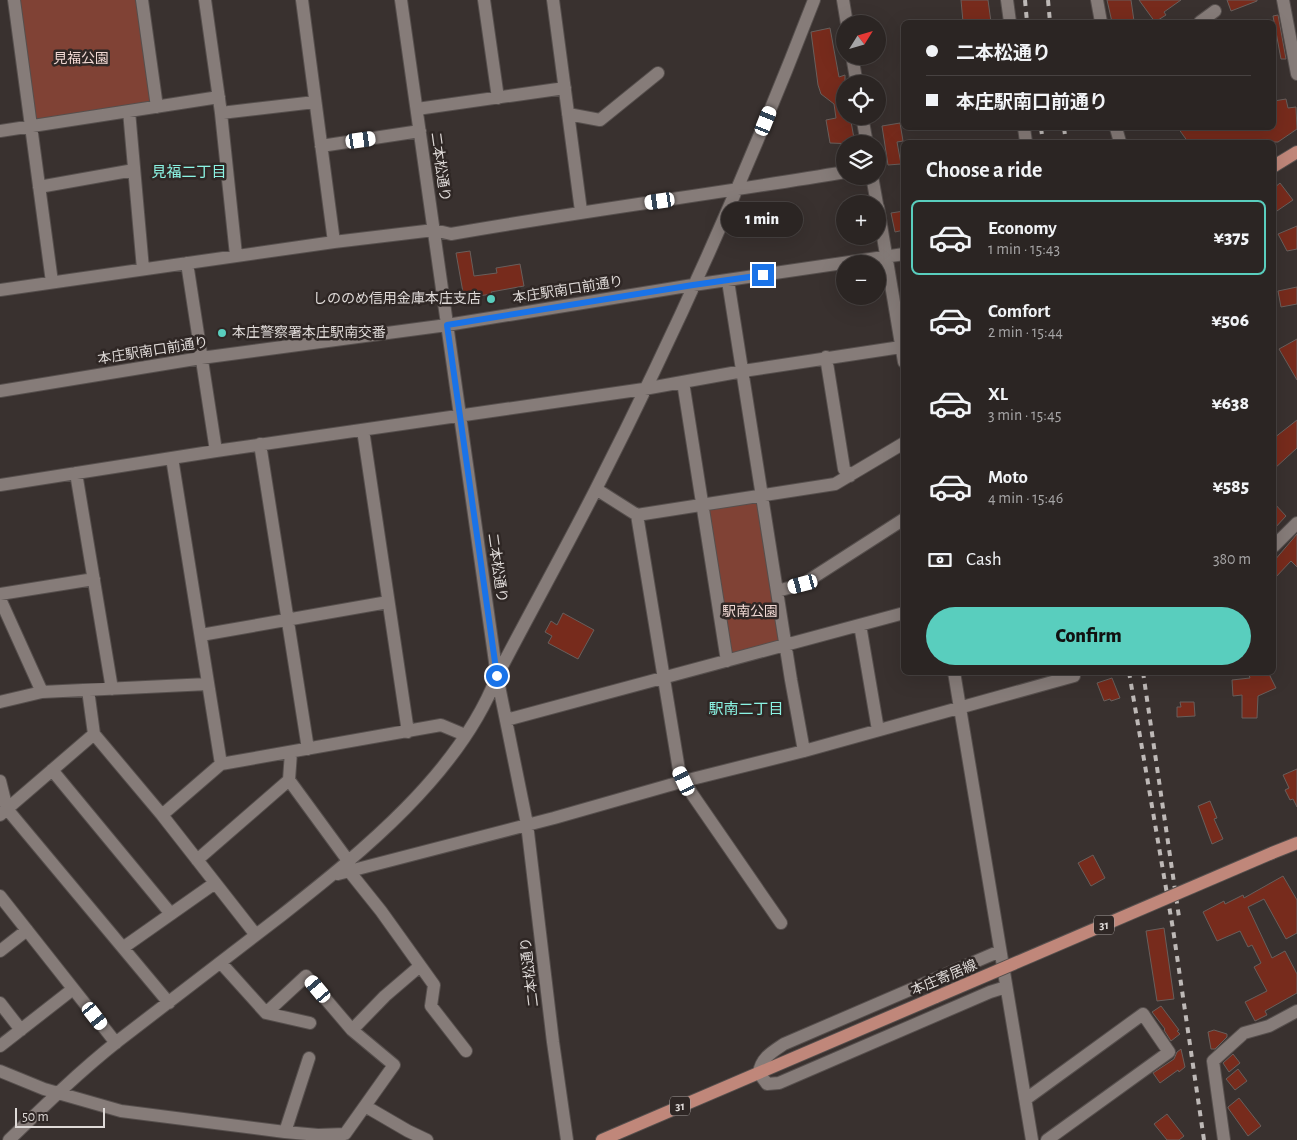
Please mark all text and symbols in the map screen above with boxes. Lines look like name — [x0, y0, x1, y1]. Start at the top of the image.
north arrow — [836, 15, 886, 65]
map controls — [836, 15, 886, 305]
text: 二本松通り — [956, 44, 1051, 63]
park label: 見福公園 — [53, 51, 109, 66]
button: locate — [836, 75, 886, 125]
text: 本庄駅南口前通り — [956, 93, 1108, 112]
car — [753, 104, 778, 138]
car — [345, 130, 376, 150]
street label: 二本松通り — [428, 131, 453, 203]
button: layers — [836, 135, 886, 185]
text: Choose a ride — [926, 159, 1042, 181]
district label: 見福二丁目 — [151, 164, 227, 180]
car — [644, 191, 675, 211]
button: + — [836, 195, 886, 245]
callout: 1 min — [722, 202, 804, 238]
text: 1 min — [745, 211, 779, 227]
icon: car — [928, 215, 973, 260]
text: Economy — [988, 219, 1057, 238]
text: ¥375 — [1214, 228, 1249, 247]
text: 1 min · 15:43 — [988, 241, 1060, 257]
button: − — [836, 255, 886, 305]
route end — [752, 264, 774, 286]
street label: 本庄駅南口前通り — [511, 272, 624, 306]
place label: しののめ信用金庫本庄支店 — [313, 291, 481, 306]
marker: しののめ信用金庫本庄支店 — [485, 293, 497, 305]
icon: car — [928, 298, 973, 343]
text: Comfort — [988, 302, 1050, 321]
text: ¥506 — [1211, 311, 1249, 330]
text: 2 min · 15:44 — [988, 324, 1063, 340]
place label: 本庄警察署本庄駅南交番 — [232, 325, 386, 340]
marker: 本庄警察署本庄駅南交番 — [216, 327, 228, 339]
street label: 本庄駅南口前通り — [96, 333, 209, 367]
icon: car — [928, 381, 973, 426]
text: XL — [988, 385, 1008, 404]
text: ¥638 — [1211, 394, 1249, 413]
text: 3 min · 15:45 — [988, 407, 1061, 423]
icon: car — [928, 464, 973, 509]
text: Moto — [988, 468, 1028, 487]
text: ¥585 — [1212, 477, 1249, 496]
text: 4 min · 15:46 — [988, 490, 1063, 506]
street label: 二本松通り — [485, 532, 510, 604]
icon: cash — [926, 546, 954, 574]
text: Cash — [966, 550, 1002, 569]
text: 380 m — [1213, 551, 1251, 567]
car — [786, 573, 819, 595]
park label: 駅南公園 — [722, 604, 778, 619]
button: Confirm — [926, 607, 1251, 665]
route start — [486, 665, 508, 687]
district label: 駅南二丁目 — [708, 701, 784, 717]
car — [670, 764, 697, 798]
road number: 31 — [1094, 916, 1114, 934]
street label: 二本松通り — [518, 936, 541, 1008]
street label: 本庄寄居線 — [909, 957, 979, 998]
car — [302, 973, 333, 1005]
car — [79, 1000, 110, 1032]
road number: 31 — [670, 1096, 690, 1116]
scale bar — [15, 1105, 105, 1128]
text: 50 m — [22, 1110, 49, 1124]

